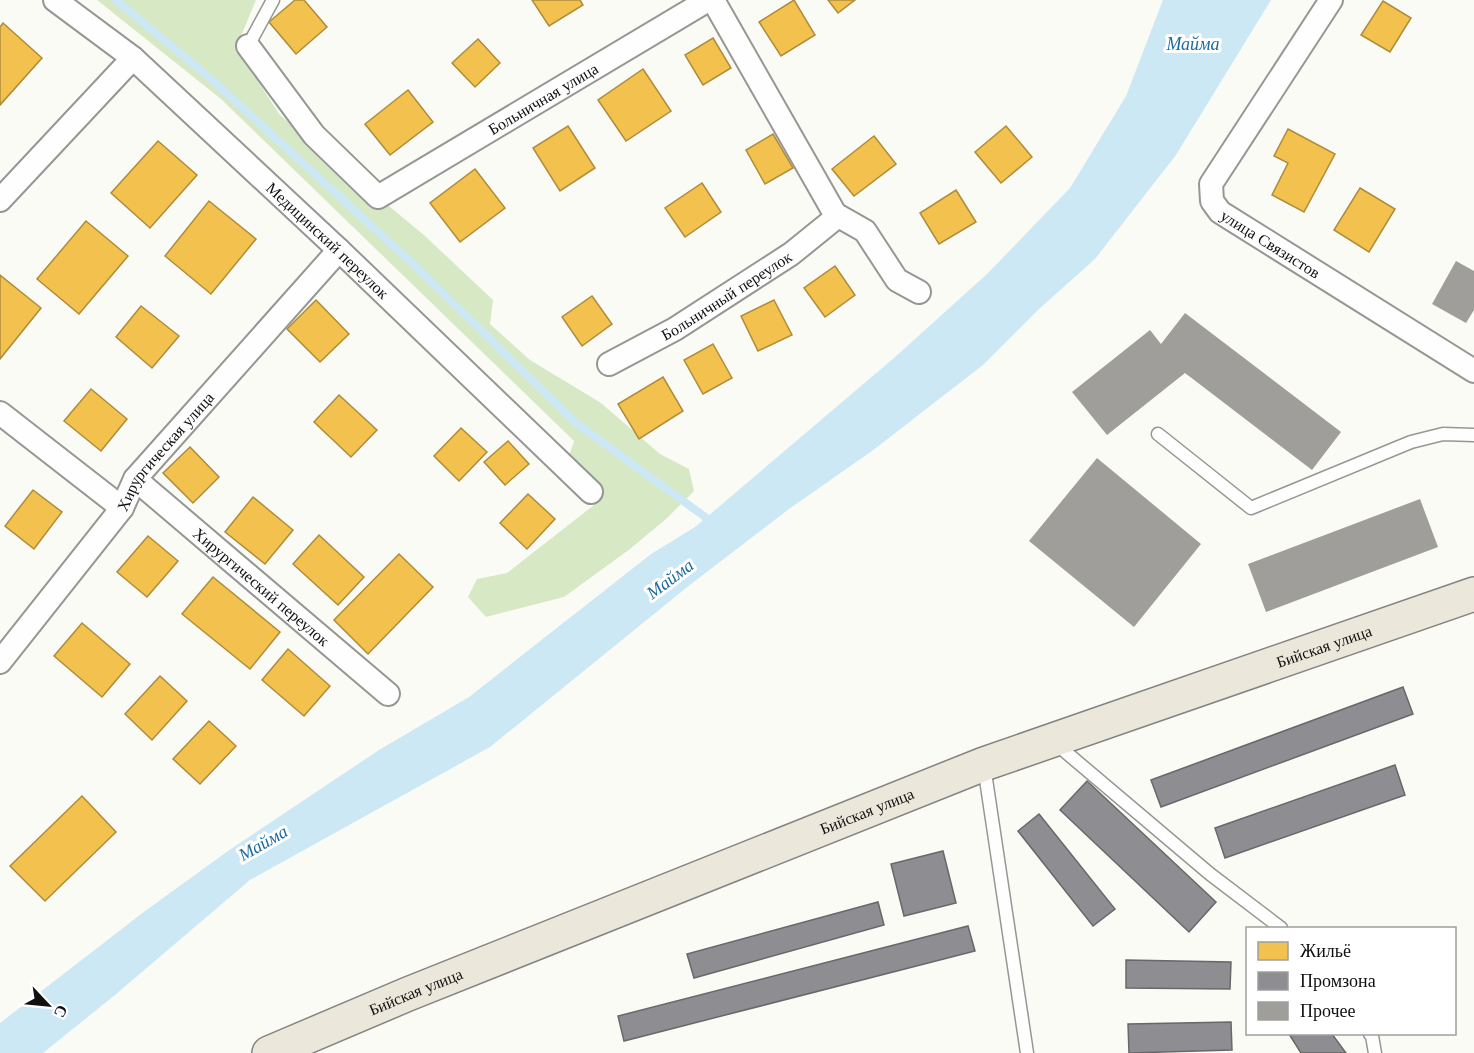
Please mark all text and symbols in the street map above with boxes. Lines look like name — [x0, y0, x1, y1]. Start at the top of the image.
water label: Майма — [1165, 33, 1220, 55]
street label: Больничная улица — [484, 58, 602, 139]
street label: Медицинский переулок — [262, 178, 394, 303]
street label: улица Связистов — [1217, 205, 1325, 283]
street label: Больничный переулок — [658, 246, 796, 345]
street label: Хирургическая улица — [112, 387, 218, 514]
street label: Хирургический переулок — [189, 523, 334, 650]
water label: Майма — [641, 554, 698, 604]
street label: Бийская улица — [1274, 620, 1374, 672]
street label: Бийская улица — [817, 783, 917, 839]
water label: Майма — [234, 820, 292, 866]
legend — [1246, 927, 1456, 1035]
text: Жильё — [1300, 940, 1351, 962]
street label: Бийская улица — [366, 963, 465, 1020]
text: Промзона — [1300, 970, 1376, 992]
north arrow — [18, 975, 78, 1035]
text: Прочее — [1300, 1000, 1356, 1022]
text: С — [50, 1002, 73, 1021]

